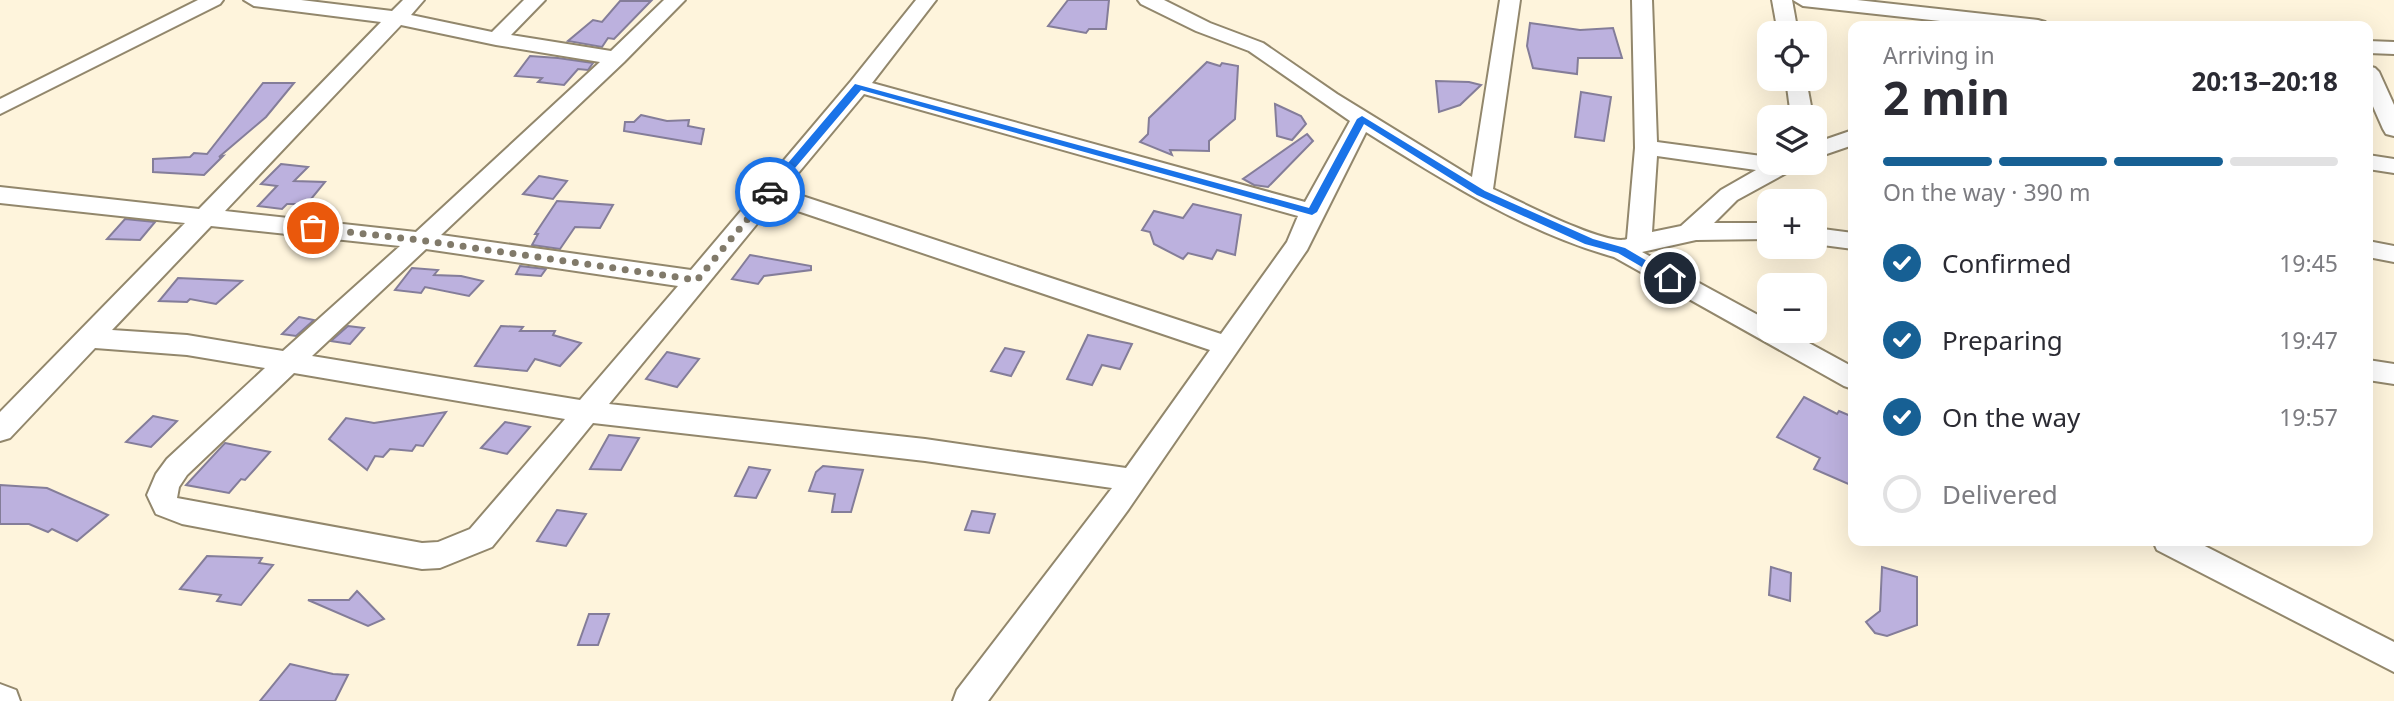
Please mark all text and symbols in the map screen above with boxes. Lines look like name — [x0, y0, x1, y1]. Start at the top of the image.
map controls — [1757, 21, 1827, 343]
button: locate — [1757, 21, 1827, 91]
text: Arriving in — [1883, 39, 1995, 71]
text: 20:13–20:18 — [2191, 63, 2338, 99]
text: 2 min — [1883, 66, 2010, 128]
button: layers — [1757, 105, 1827, 175]
courier — [735, 157, 805, 227]
icon: car — [751, 173, 789, 211]
text: On the way · 390 m — [1883, 176, 2090, 208]
button: + — [1757, 189, 1827, 259]
pin — [283, 198, 343, 258]
icon: bag — [294, 209, 332, 247]
icon: check — [1883, 244, 1921, 282]
text: Confirmed — [1942, 245, 2072, 281]
text: 19:45 — [2279, 247, 2338, 279]
pin — [1640, 248, 1700, 308]
icon: home — [1651, 259, 1689, 297]
button: − — [1757, 273, 1827, 343]
icon: check — [1883, 321, 1921, 359]
text: Preparing — [1942, 322, 2063, 358]
text: 19:47 — [2279, 324, 2338, 356]
icon: check — [1883, 398, 1921, 436]
text: On the way — [1942, 399, 2080, 435]
text: 19:57 — [2279, 401, 2338, 433]
text: Delivered — [1942, 476, 2058, 512]

